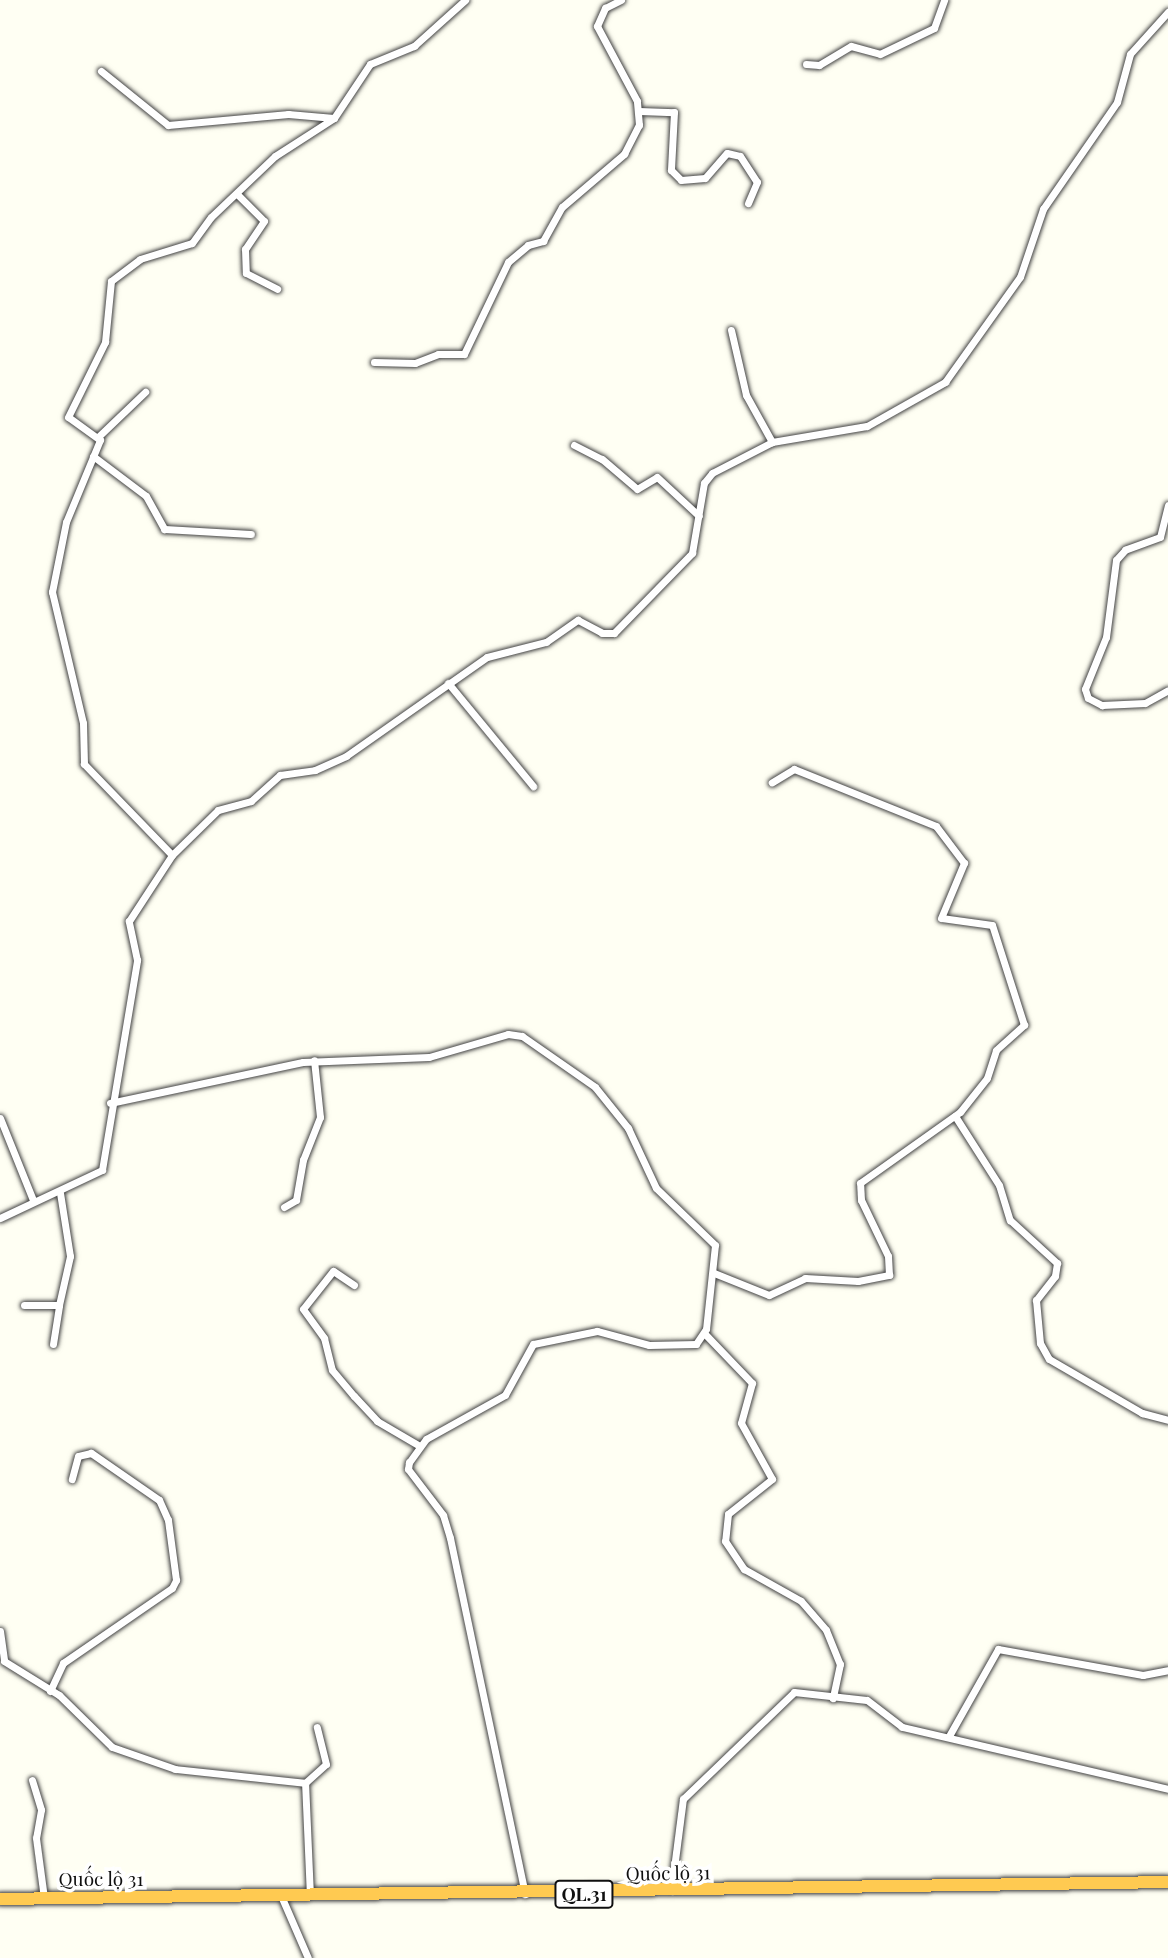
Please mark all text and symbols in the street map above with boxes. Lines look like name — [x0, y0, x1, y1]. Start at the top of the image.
street label: Quốc lộ 31 — [625, 1861, 711, 1885]
street label: Quốc lộ 31 — [58, 1868, 144, 1890]
road number: QL.31 — [554, 1880, 614, 1908]

